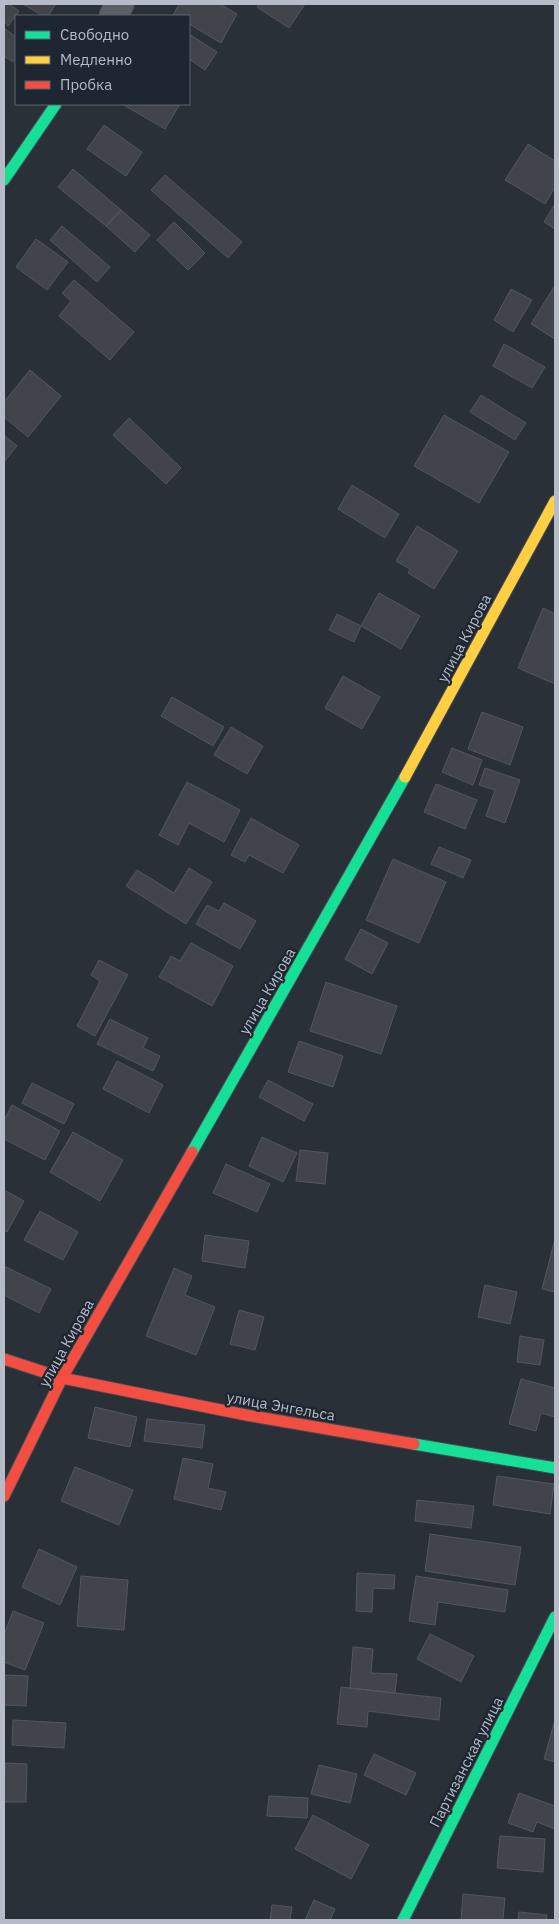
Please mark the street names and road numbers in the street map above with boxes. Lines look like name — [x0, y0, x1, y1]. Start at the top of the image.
street label: улица Кирова — [433, 591, 495, 685]
street label: улица Кирова — [234, 944, 300, 1038]
street label: улица Кирова — [34, 1296, 98, 1390]
street label: улица Энгельса — [225, 1387, 337, 1425]
street label: Партизанская улица — [425, 1694, 507, 1830]

